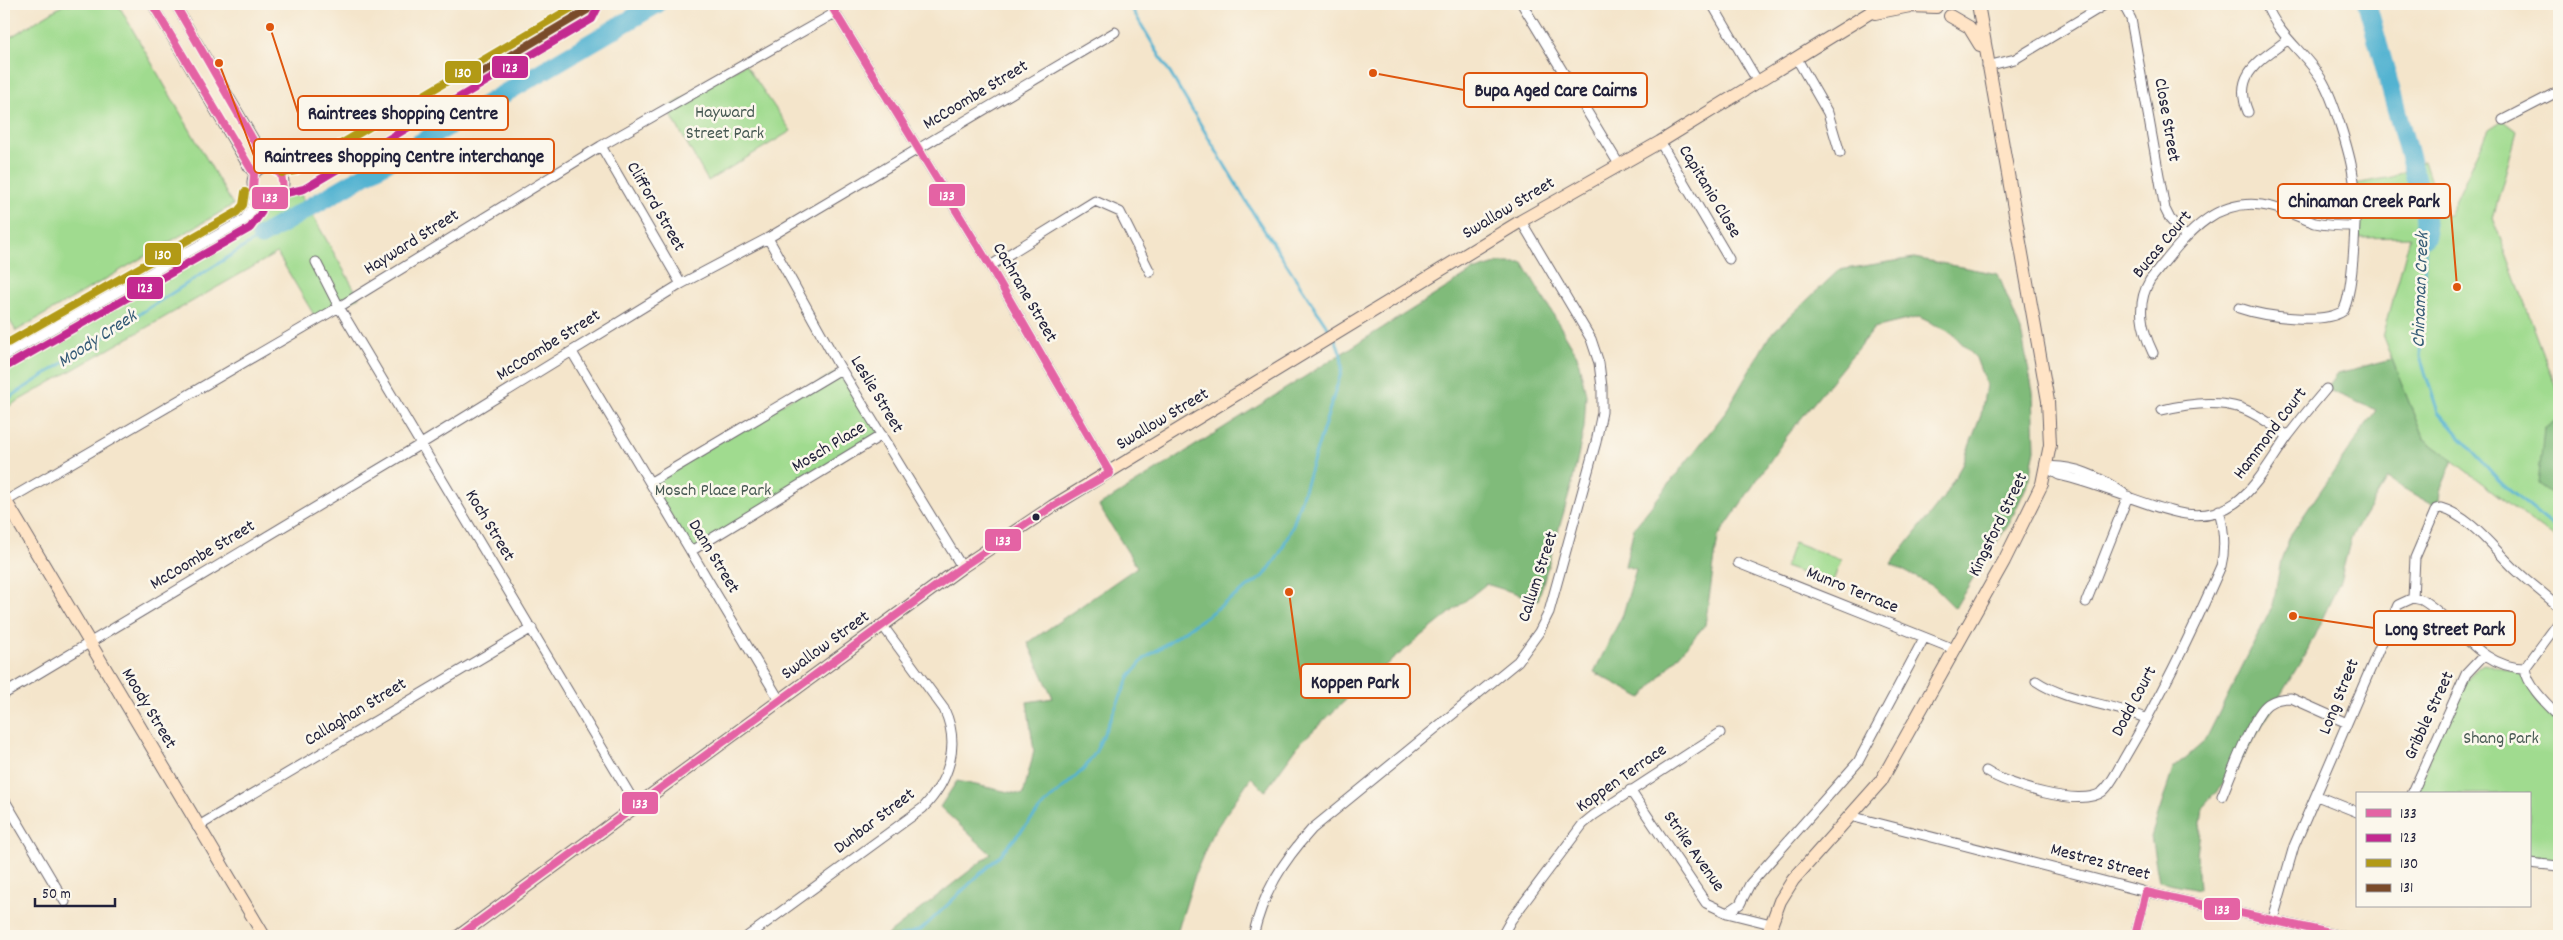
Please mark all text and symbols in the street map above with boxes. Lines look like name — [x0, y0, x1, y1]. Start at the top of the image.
line badge: 123 — [491, 55, 529, 79]
street label: McCoombe Street — [919, 55, 1034, 137]
text: 123 — [502, 59, 518, 79]
line badge: 130 — [444, 60, 482, 84]
text: 130 — [455, 64, 471, 84]
callout: Bupa Aged Care Cairns — [1464, 73, 1647, 107]
street label: Close Street — [2146, 76, 2186, 164]
text: Bupa Aged Care Cairns — [1474, 79, 1638, 106]
callout: Raintrees Shopping Centre — [298, 96, 508, 130]
park label: Hayward Street Park — [686, 101, 764, 147]
text: Raintrees Shopping Centre — [308, 102, 498, 129]
callout: Raintrees Shopping Centre interchange — [254, 139, 554, 173]
street label: Capitanio Close — [1671, 141, 1747, 243]
text: Raintrees Shopping Centre interchange — [264, 145, 544, 172]
street label: Clifford Street — [619, 158, 691, 257]
street label: Swallow Street — [1458, 171, 1560, 247]
line badge: 133 — [928, 183, 966, 207]
callout: Chinaman Creek Park — [2278, 184, 2450, 218]
line badge: 133 — [251, 186, 289, 210]
text: 133 — [939, 187, 955, 207]
text: 133 — [262, 189, 278, 209]
text: Chinaman Creek Park — [2288, 190, 2440, 217]
street label: Hayward Street — [360, 204, 465, 282]
street label: Bucas Court — [2127, 205, 2199, 284]
water label: Chinaman Creek — [2406, 230, 2438, 348]
street label: Cochrane Street — [985, 238, 1063, 348]
line badge: 130 — [144, 242, 182, 266]
text: 130 — [155, 246, 171, 266]
line badge: 123 — [126, 276, 164, 300]
text: 123 — [137, 279, 153, 299]
water label: Moody Creek — [53, 303, 145, 376]
street label: McCoombe Street — [492, 304, 606, 388]
street label: Leslie Street — [843, 352, 909, 439]
street label: Swallow Street — [1112, 382, 1214, 458]
street label: Hammond Court — [2228, 383, 2314, 485]
street label: Mosch Place — [788, 416, 871, 480]
street label: Kingsford Street — [1963, 469, 2035, 581]
park label: Mosch Place Park — [655, 479, 771, 504]
street label: Koch Street — [458, 485, 520, 567]
unlabelled marker — [1031, 512, 1041, 522]
street label: McCoombe Street — [146, 515, 261, 597]
street label: Dann Street — [681, 515, 745, 599]
line badge: 133 — [984, 528, 1022, 552]
street label: Callum Street — [1513, 528, 1566, 626]
text: 133 — [995, 532, 1011, 552]
street label: Munro Terrace — [1802, 561, 1902, 621]
street label: Swallow Street — [777, 605, 876, 687]
callout: Long Street Park — [2374, 611, 2515, 645]
text: Long Street Park — [2385, 618, 2505, 645]
street label: Long Street — [2314, 655, 2367, 739]
street label: Dodd Court — [2106, 662, 2164, 742]
street label: Moody Street — [114, 664, 182, 754]
callout: Koppen Park — [1301, 664, 1410, 698]
street label: Gribble Street — [2399, 667, 2461, 764]
text: Koppen Park — [1311, 671, 1400, 698]
street label: Callaghan Street — [300, 672, 412, 753]
park label: Shang Park — [2463, 727, 2539, 752]
street label: Koppen Terrace — [1572, 739, 1672, 819]
street label: Dunbar Street — [829, 783, 921, 861]
line badge: 133 — [621, 791, 659, 815]
legend — [2356, 792, 2530, 908]
text: 133 — [632, 795, 648, 815]
text: 133 — [2400, 804, 2417, 826]
street label: Strike Avenue — [1656, 807, 1730, 897]
text: 123 — [2400, 828, 2417, 850]
street label: Mestrez Street — [2048, 838, 2153, 888]
text: 130 — [2400, 854, 2418, 876]
scale bar — [35, 875, 115, 907]
text: 131 — [2400, 878, 2413, 900]
text: 50 m — [42, 884, 71, 906]
line badge: 133 — [2203, 897, 2241, 921]
text: 133 — [2214, 901, 2230, 921]

